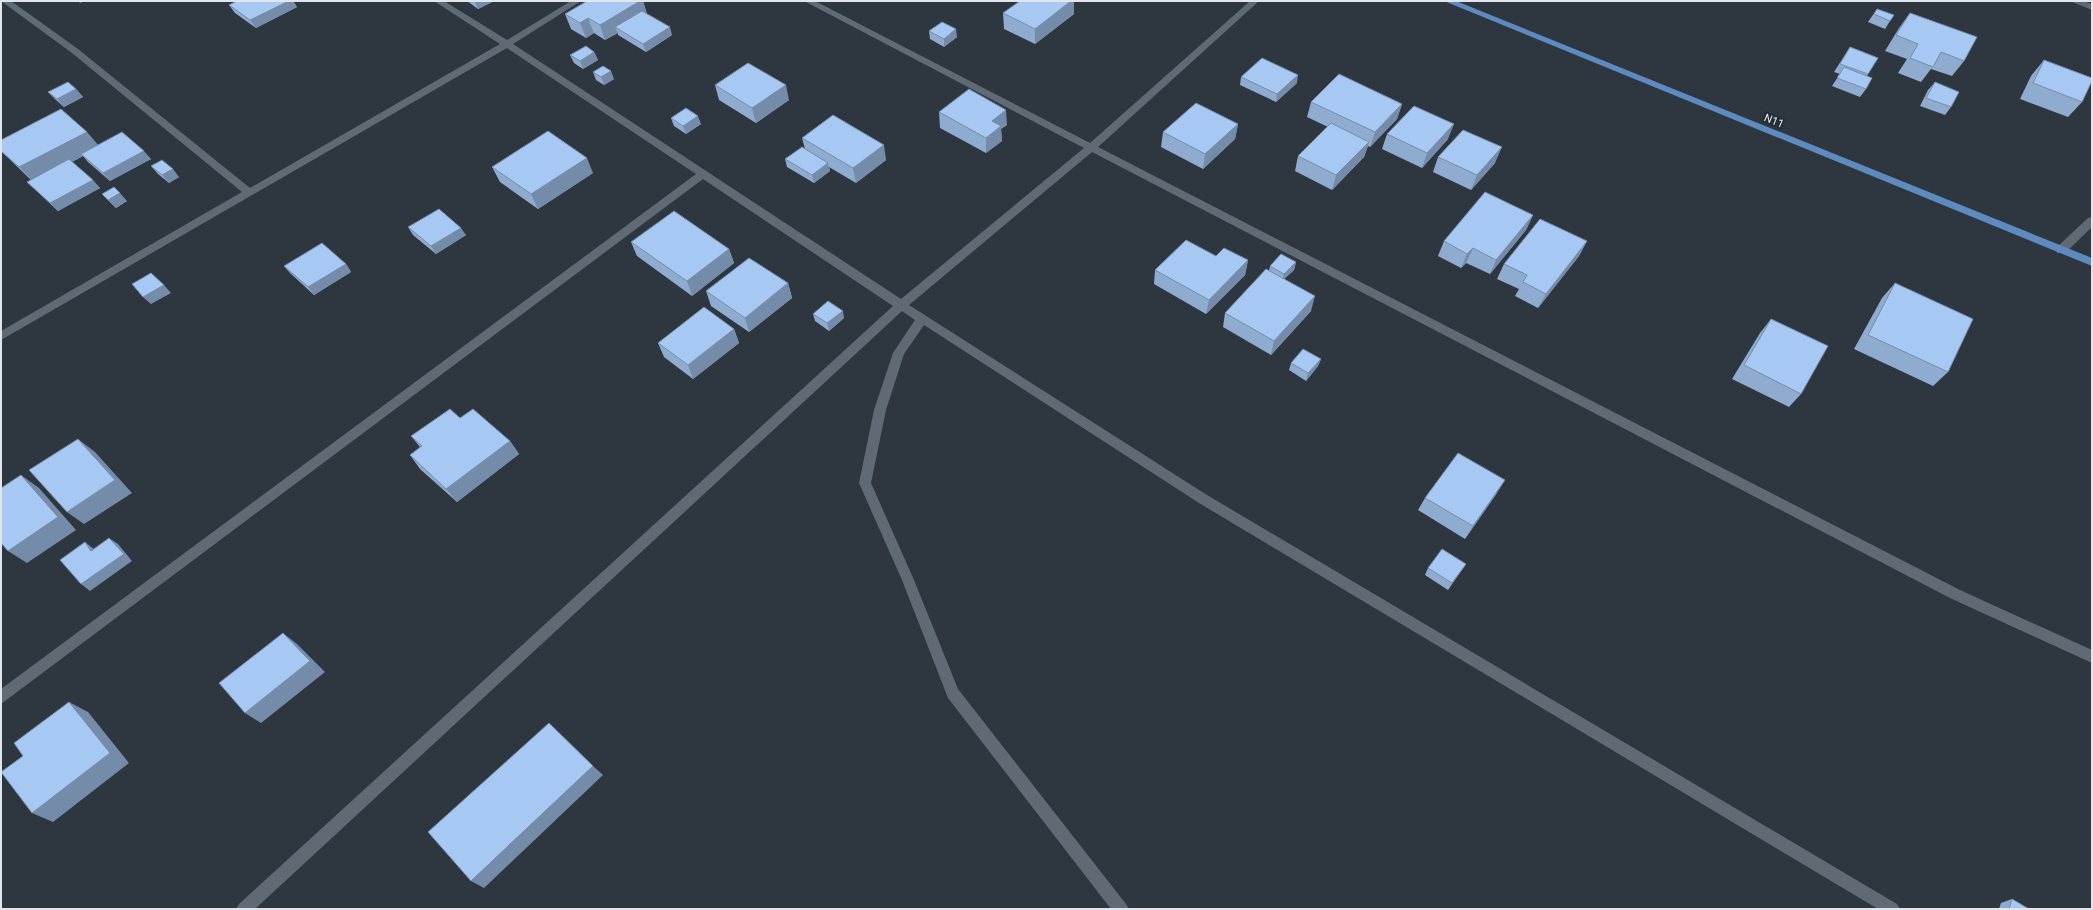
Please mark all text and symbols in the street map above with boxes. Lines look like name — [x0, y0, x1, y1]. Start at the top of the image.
street label: N11 — [1762, 111, 1786, 131]

